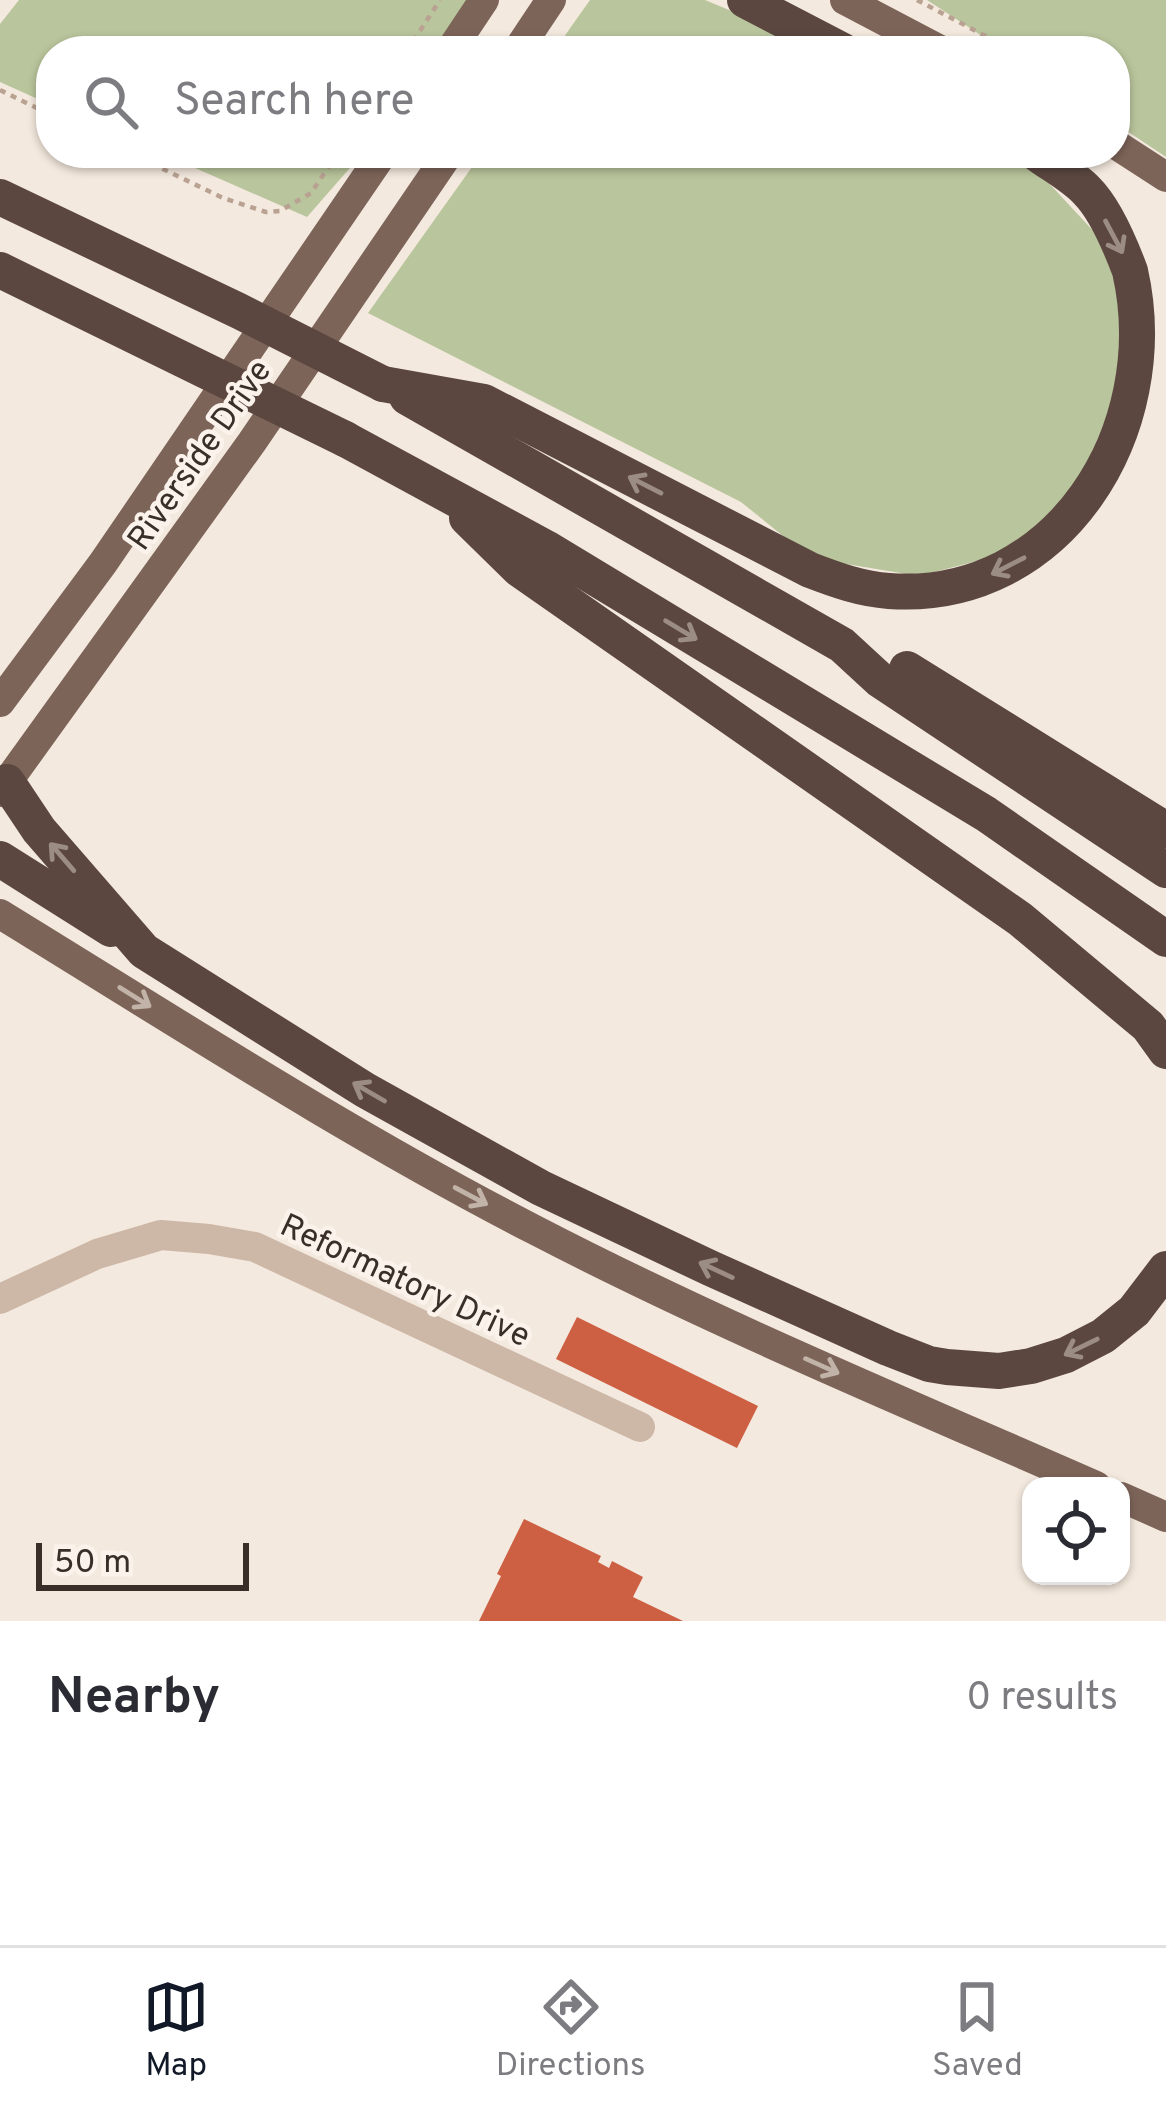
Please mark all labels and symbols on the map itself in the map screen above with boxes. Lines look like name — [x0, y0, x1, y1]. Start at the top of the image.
one-way arrow — [1103, 218, 1126, 253]
street label: Riverside Drive — [120, 353, 283, 560]
one-way arrow — [628, 473, 664, 496]
one-way arrow — [990, 555, 1026, 578]
one-way arrow — [663, 618, 698, 642]
one-way arrow — [49, 842, 77, 873]
one-way arrow — [117, 985, 151, 1009]
one-way arrow — [352, 1080, 387, 1104]
one-way arrow — [452, 1185, 487, 1208]
street label: Reformatory Drive — [273, 1206, 536, 1359]
one-way arrow — [699, 1258, 735, 1280]
one-way arrow — [1064, 1336, 1099, 1359]
one-way arrow — [802, 1357, 839, 1378]
scale bar — [36, 1537, 249, 1590]

